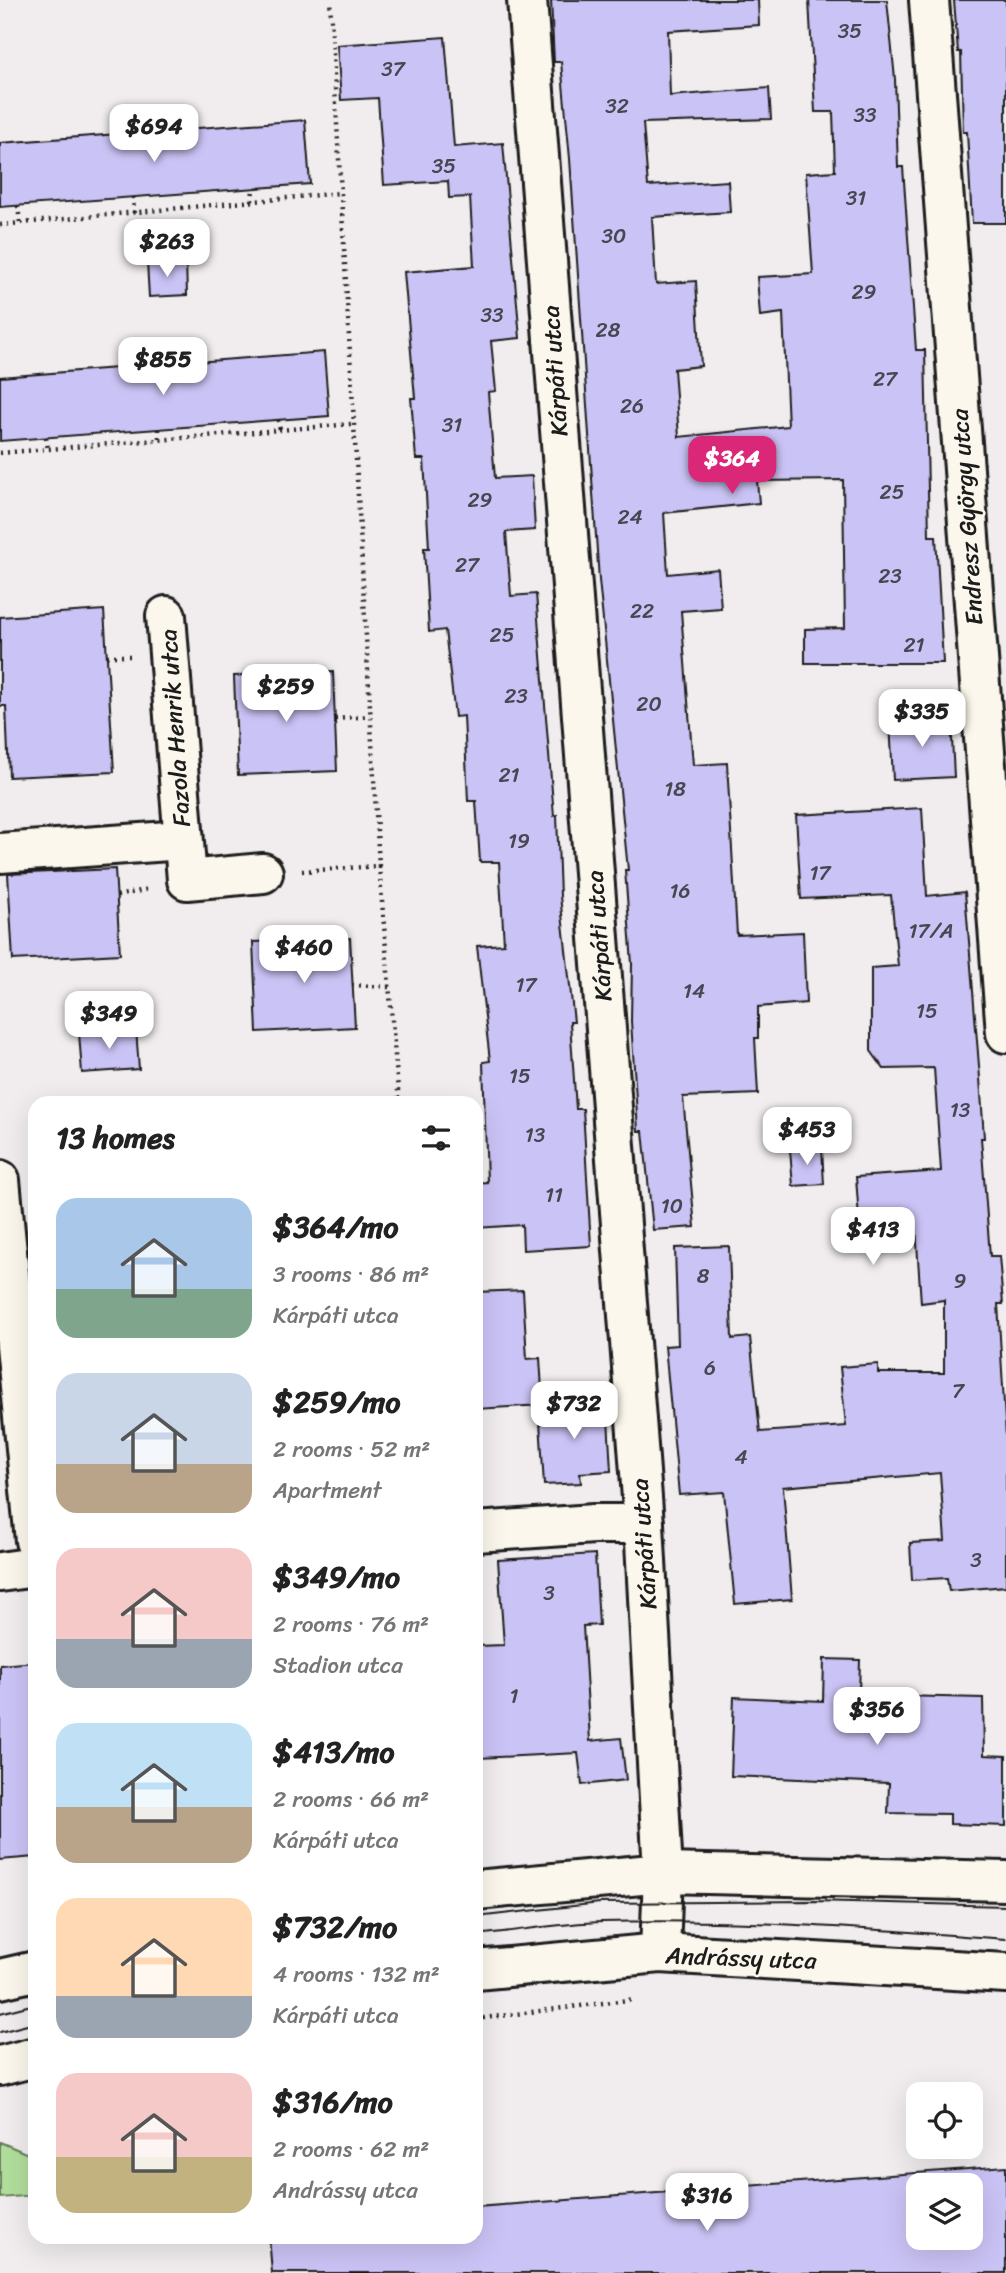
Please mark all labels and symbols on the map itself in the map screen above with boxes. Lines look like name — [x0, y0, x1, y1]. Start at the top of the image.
house number: 35 — [838, 12, 862, 50]
house number: 37 — [381, 50, 407, 88]
house number: 32 — [605, 87, 629, 125]
house number: 33 — [853, 96, 877, 134]
pin: $694 — [113, 104, 195, 164]
house number: 35 — [432, 147, 456, 185]
house number: 31 — [846, 179, 866, 217]
house number: 30 — [602, 217, 626, 255]
pin: $263 — [126, 219, 208, 279]
house number: 29 — [851, 273, 877, 311]
house number: 33 — [480, 296, 504, 334]
street label: Kárpáti utca — [529, 304, 581, 438]
house number: 28 — [596, 311, 621, 349]
pin: $855 — [122, 338, 204, 397]
house number: 27 — [873, 360, 899, 398]
house number: 26 — [620, 387, 644, 425]
house number: 31 — [442, 406, 462, 444]
street label: Endresz György utca — [938, 406, 996, 627]
pin: $364 — [691, 436, 773, 496]
house number: 25 — [880, 473, 905, 511]
house number: 29 — [467, 481, 493, 519]
house number: 24 — [617, 498, 643, 536]
house number: 27 — [455, 546, 481, 584]
house number: 23 — [878, 557, 902, 595]
house number: 22 — [630, 592, 654, 630]
house number: 25 — [490, 616, 515, 654]
house number: 21 — [903, 626, 925, 664]
street label: Fazola Henrik utca — [147, 628, 203, 828]
pin: $259 — [245, 664, 327, 724]
house number: 23 — [504, 677, 528, 715]
house number: 20 — [636, 685, 662, 723]
pin: $335 — [881, 690, 963, 749]
house number: 21 — [498, 756, 520, 794]
house number: 18 — [664, 770, 686, 808]
house number: 19 — [508, 822, 530, 860]
house number: 17 — [810, 854, 833, 892]
street label: Kárpáti utca — [573, 869, 625, 1003]
house number: 16 — [670, 872, 690, 910]
house number: 17/A — [908, 912, 954, 950]
pin: $460 — [263, 926, 345, 985]
house number: 17 — [516, 966, 539, 1004]
house number: 14 — [683, 972, 705, 1010]
pin: $349 — [68, 992, 150, 1051]
house number: 15 — [916, 992, 938, 1030]
house number: 15 — [509, 1057, 531, 1095]
house number: 13 — [950, 1091, 971, 1129]
pin: $453 — [766, 1108, 848, 1167]
house number: 13 — [525, 1116, 546, 1154]
house number: 11 — [545, 1176, 563, 1214]
house number: 10 — [661, 1187, 683, 1225]
pin: $413 — [832, 1208, 914, 1267]
house number: 8 — [697, 1257, 710, 1295]
house number: 9 — [954, 1262, 967, 1300]
house number: 6 — [704, 1349, 716, 1387]
house number: 7 — [952, 1372, 966, 1410]
pin: $732 — [533, 1382, 615, 1441]
house number: 4 — [734, 1438, 748, 1476]
street label: Kárpáti utca — [618, 1477, 670, 1611]
house number: 3 — [970, 1541, 982, 1579]
house number: 3 — [543, 1574, 555, 1612]
house number: 1 — [509, 1677, 519, 1715]
pin: $356 — [836, 1688, 918, 1747]
street label: Andrássy utca — [664, 1934, 818, 1982]
pin: $316 — [666, 2174, 748, 2233]

